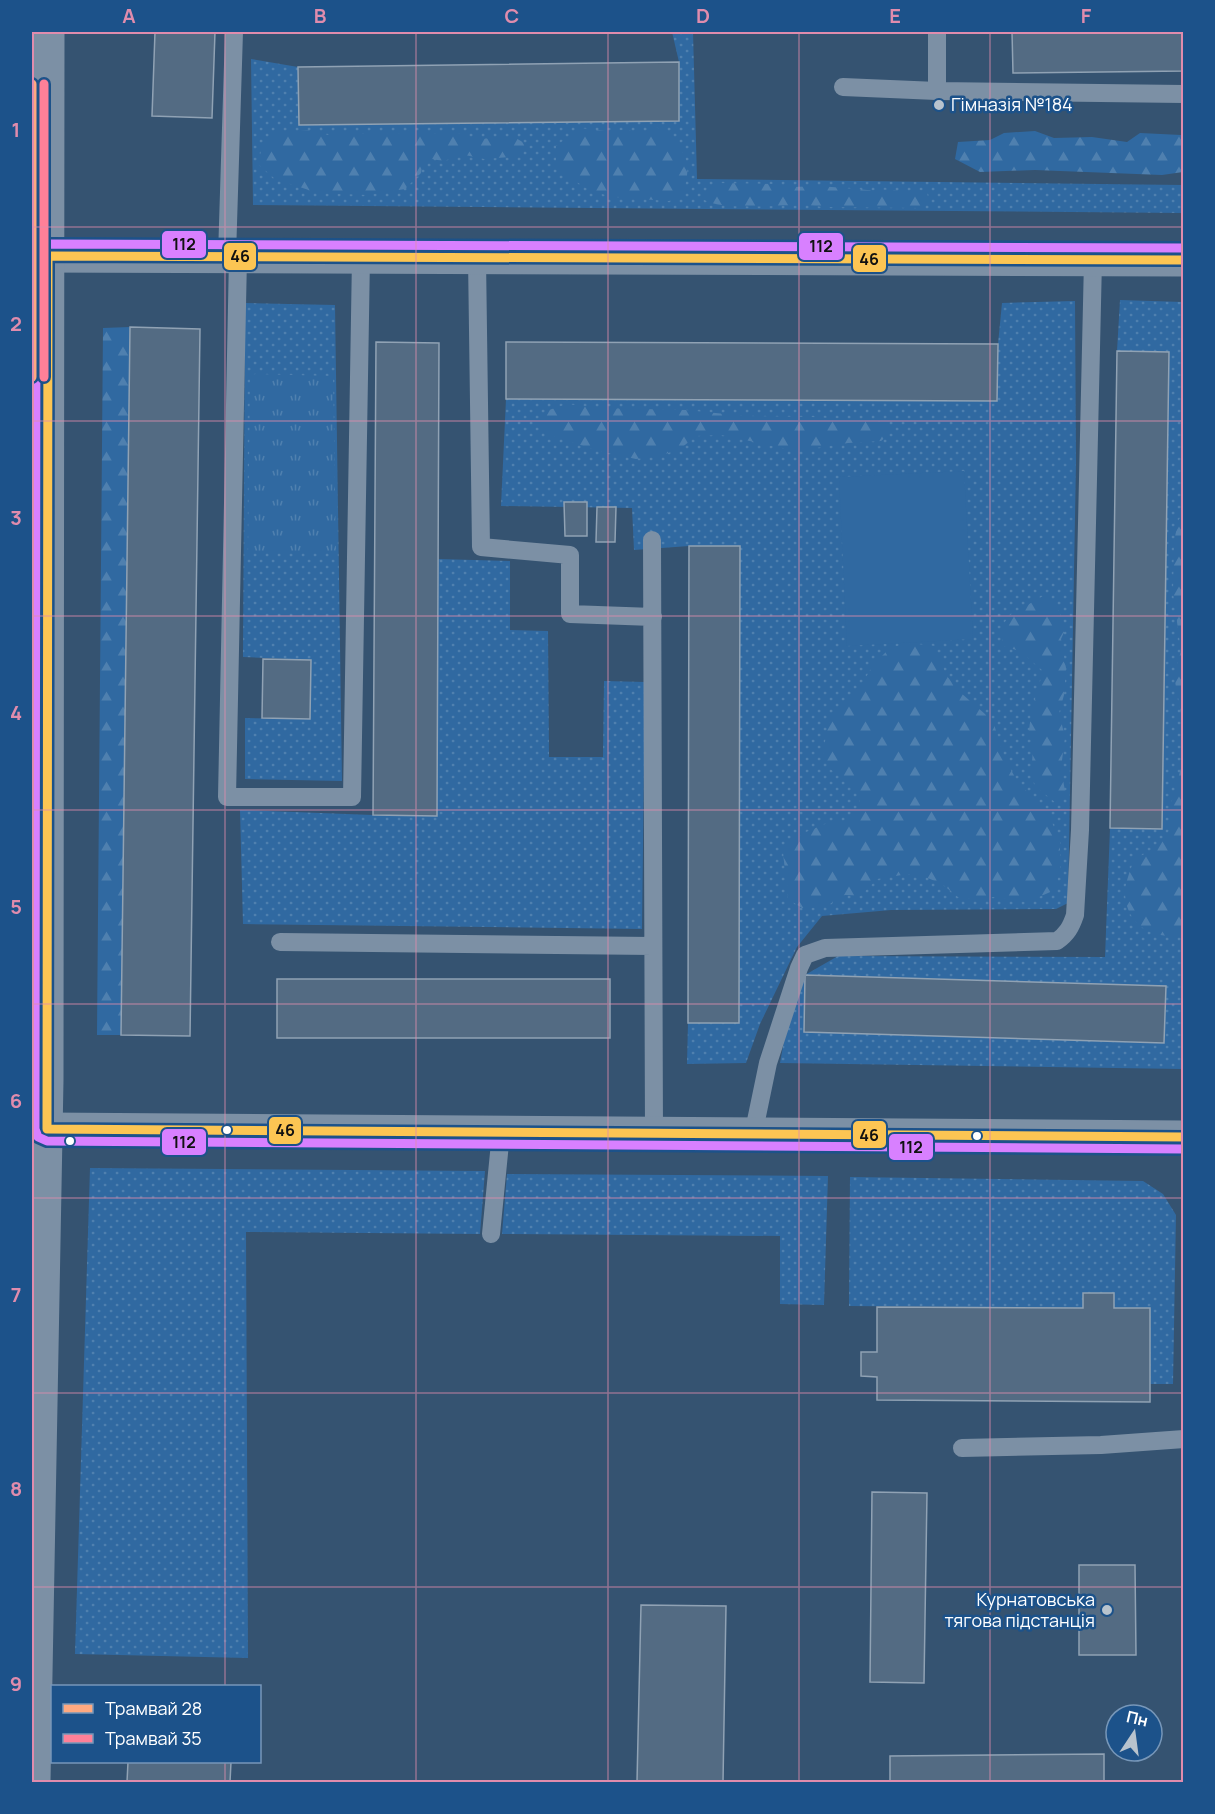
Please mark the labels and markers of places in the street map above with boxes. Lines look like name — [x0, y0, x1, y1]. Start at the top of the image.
place label: Гімназія №184 — [951, 92, 1073, 116]
marker: Гімназія №184 — [932, 98, 946, 112]
unlabelled marker — [221, 1124, 233, 1136]
unlabelled marker — [971, 1130, 983, 1142]
unlabelled marker — [64, 1135, 76, 1147]
place label: Курнатовська тягова пiдстанцiя — [945, 1587, 1095, 1632]
marker: Курнатовська тягова пiдстанцiя — [1100, 1603, 1114, 1617]

